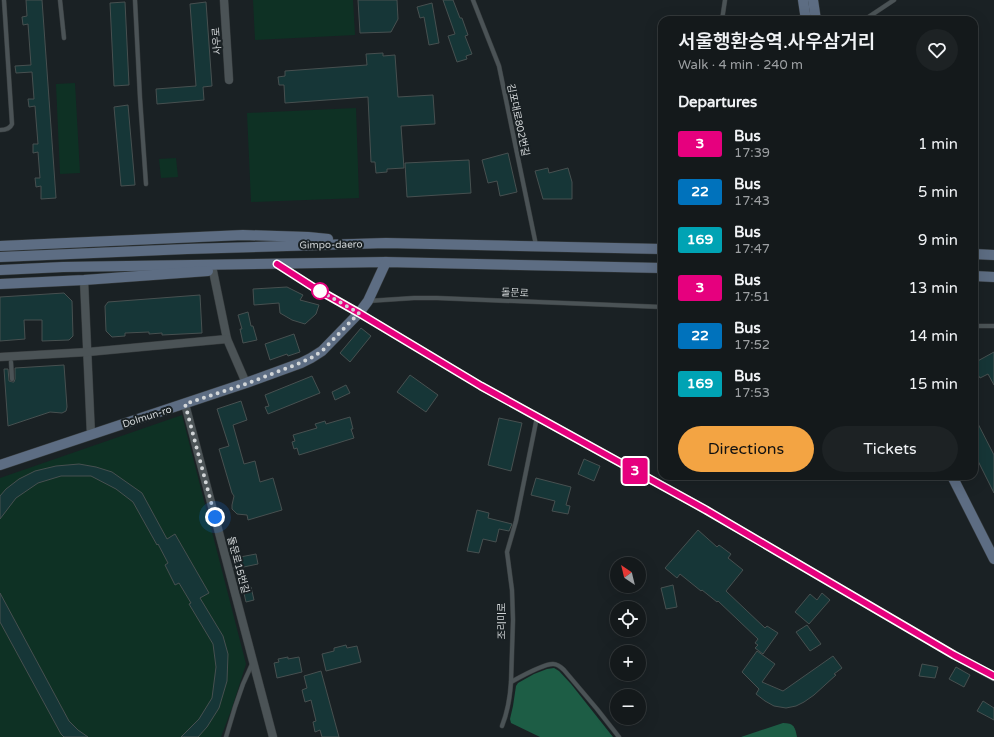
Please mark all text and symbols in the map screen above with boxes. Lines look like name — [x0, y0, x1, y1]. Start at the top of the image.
street label: 사우로 — [210, 27, 224, 55]
button: heart — [916, 29, 958, 71]
text: 서울행환승역.사우삼거리 — [678, 31, 875, 53]
text: Walk · 4 min · 240 m — [678, 57, 803, 73]
street label: 김포대로802번길 — [504, 83, 532, 157]
text: Departures — [678, 93, 757, 111]
text: Bus — [734, 127, 761, 145]
text: 3 — [696, 135, 704, 152]
text: 1 min — [918, 135, 958, 153]
text: 17:39 — [734, 145, 770, 161]
text: Bus — [734, 175, 761, 193]
text: 22 — [691, 183, 709, 200]
text: 5 min — [918, 183, 958, 201]
text: 17:43 — [734, 193, 770, 209]
text: Bus — [734, 223, 761, 241]
text: 169 — [687, 231, 713, 248]
text: 9 min — [918, 231, 958, 249]
street label: Gimpo-daero — [299, 238, 363, 252]
text: 17:47 — [734, 241, 770, 257]
text: Bus — [734, 271, 761, 289]
text: 3 — [696, 279, 704, 296]
text: 13 min — [909, 279, 958, 297]
unlabelled marker — [311, 282, 329, 300]
street label: 돌문로 — [501, 287, 529, 299]
text: 17:51 — [734, 289, 770, 305]
text: Bus — [734, 319, 761, 337]
text: 22 — [691, 327, 709, 344]
text: 14 min — [909, 327, 958, 345]
text: 17:52 — [734, 337, 770, 353]
text: Bus — [734, 367, 761, 385]
text: 169 — [687, 375, 713, 392]
text: 15 min — [909, 375, 958, 393]
text: 17:53 — [734, 385, 770, 401]
street label: Dolmun-ro — [121, 403, 173, 431]
button: Directions — [678, 426, 814, 472]
button: Tickets — [822, 426, 958, 472]
line badge: 3 — [622, 458, 648, 484]
text: 3 — [631, 462, 639, 479]
your location — [205, 507, 225, 527]
street label: 돌문로15번길 — [225, 535, 251, 595]
north arrow — [610, 557, 646, 593]
map controls — [610, 557, 646, 725]
button: locate — [610, 601, 646, 637]
street label: 조리미로 — [496, 603, 508, 639]
button: + — [610, 645, 646, 681]
button: − — [610, 689, 646, 725]

